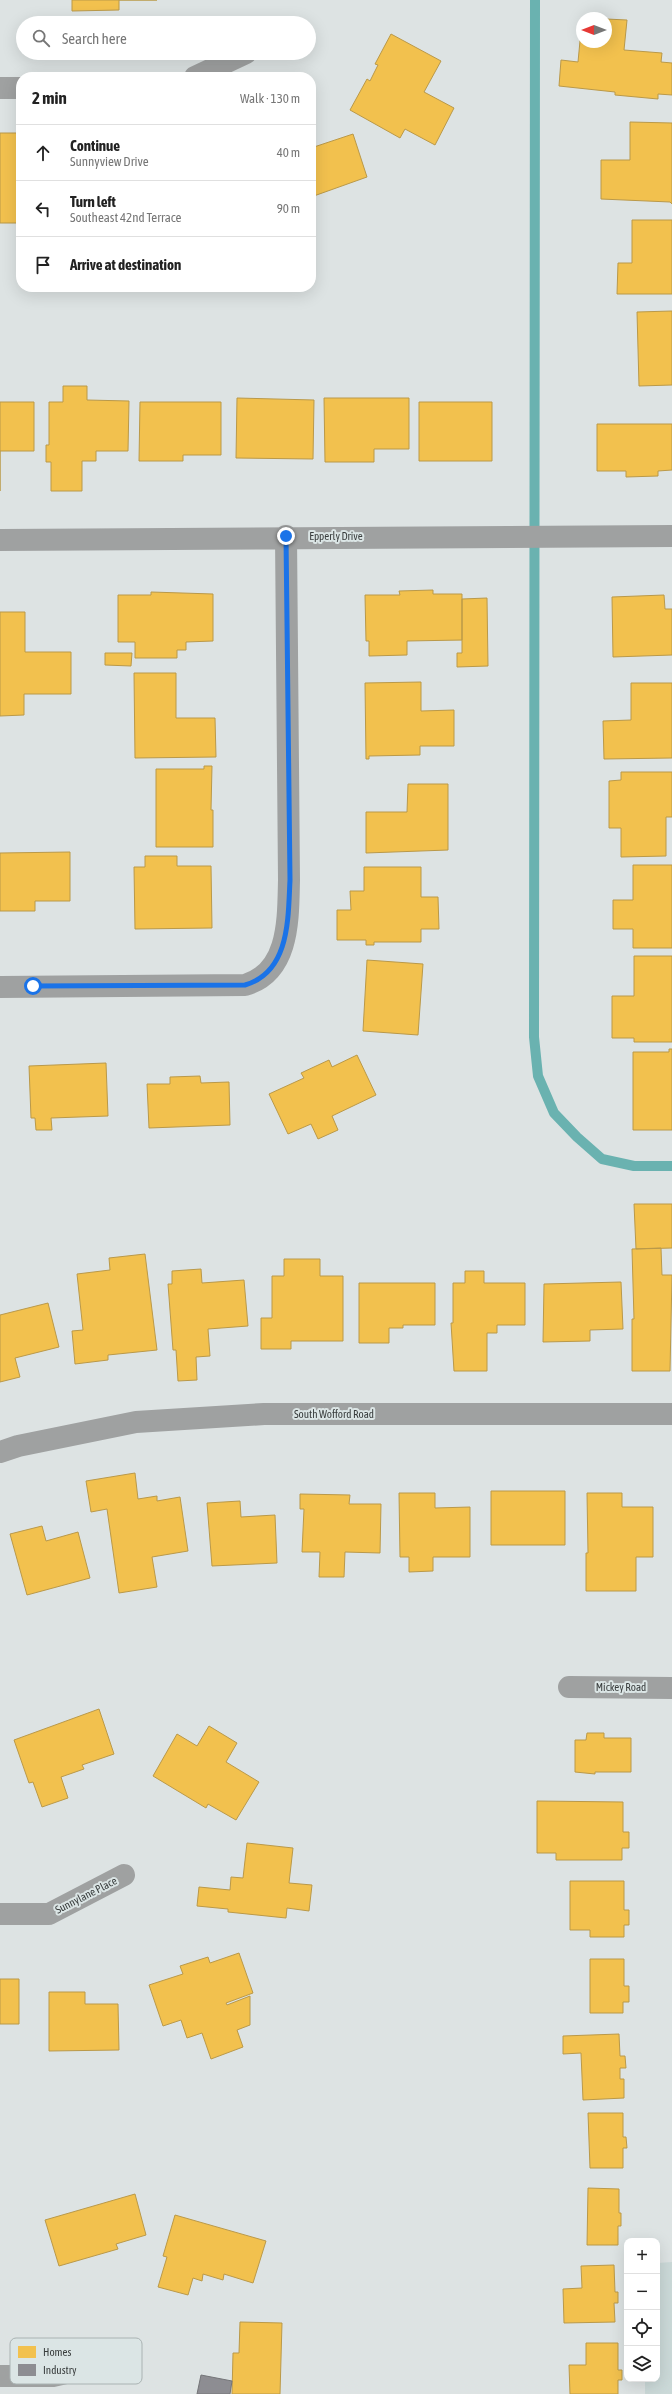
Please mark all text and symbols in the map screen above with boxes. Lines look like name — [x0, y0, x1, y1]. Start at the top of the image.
north arrow — [576, 12, 612, 48]
search box — [16, 16, 316, 60]
icon: search — [30, 27, 52, 49]
text: Search here — [62, 30, 127, 47]
text: 2 min — [32, 88, 67, 108]
text: Walk · 130 m — [240, 91, 300, 106]
text: Continue — [70, 137, 120, 154]
icon: ahead — [32, 142, 54, 164]
text: 40 m — [277, 145, 300, 160]
text: Sunnyview Drive — [70, 154, 149, 169]
text: Turn left — [70, 193, 116, 210]
icon: left — [32, 198, 54, 220]
text: 90 m — [277, 201, 300, 216]
text: Southeast 42nd Terrace — [70, 210, 181, 225]
icon: arrive — [32, 254, 54, 276]
text: Arrive at destination — [70, 256, 181, 273]
route end — [277, 527, 295, 545]
street label: Epperly Drive — [309, 530, 363, 542]
route start — [24, 977, 42, 995]
street label: South Wofford Road — [294, 1408, 374, 1420]
street label: Mickey Road — [596, 1681, 646, 1693]
street label: Sunnylane Place — [53, 1874, 119, 1916]
map controls — [624, 2238, 660, 2382]
button: + — [624, 2238, 660, 2274]
button: − — [624, 2274, 660, 2310]
button: locate — [624, 2310, 660, 2346]
legend — [10, 2338, 142, 2384]
text: Homes — [43, 2346, 71, 2358]
button: layers — [624, 2346, 660, 2382]
text: Industry — [43, 2364, 77, 2376]

